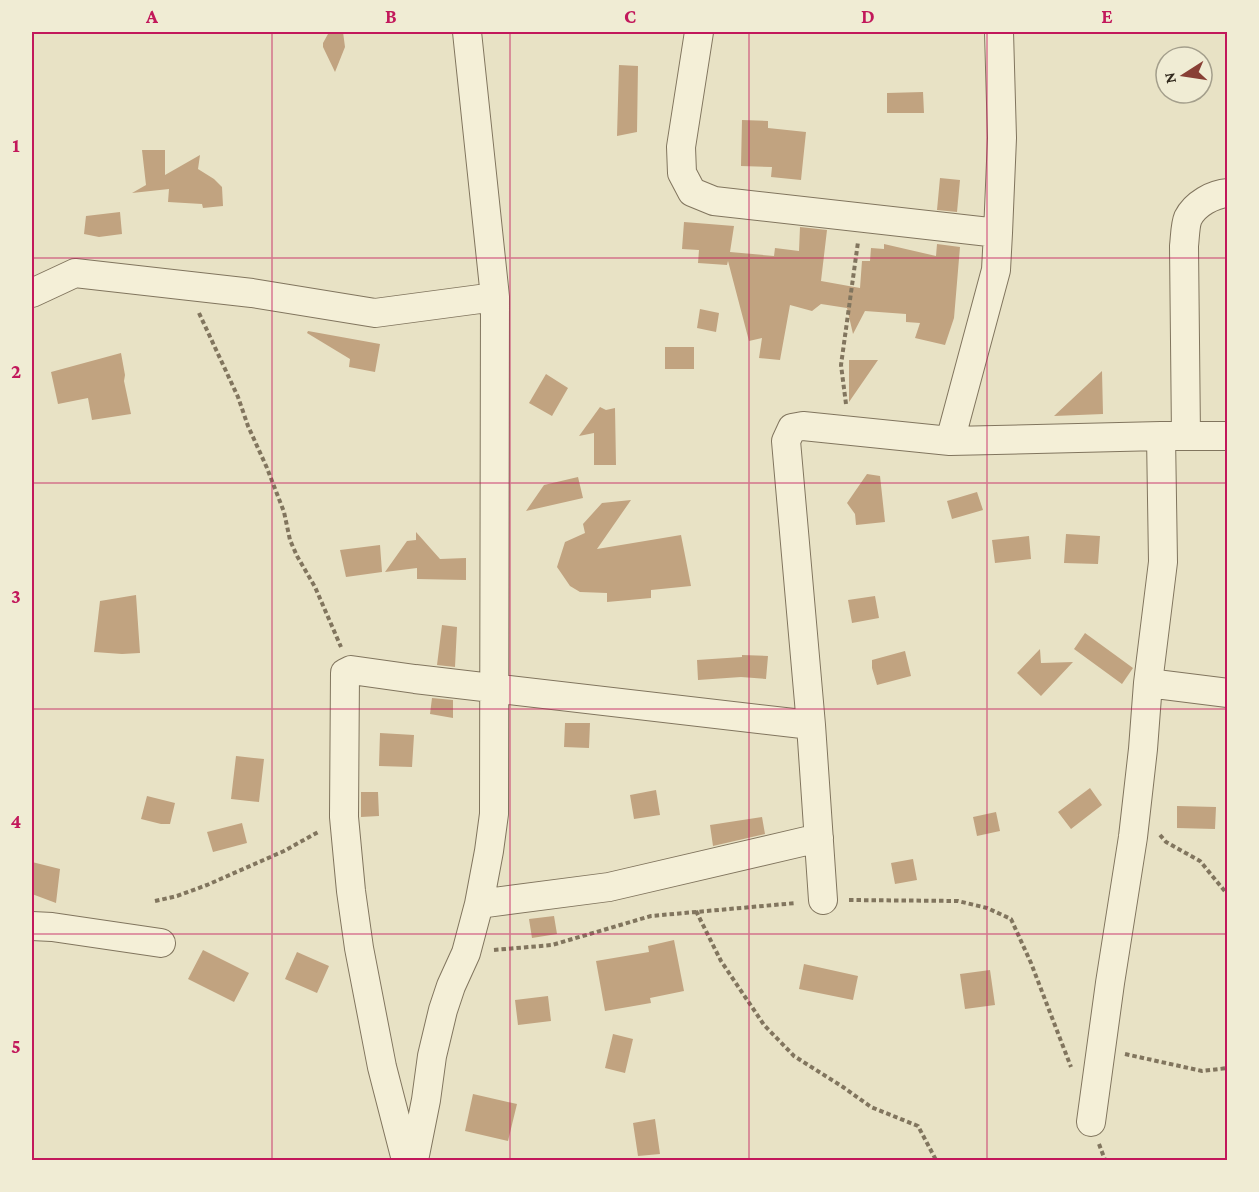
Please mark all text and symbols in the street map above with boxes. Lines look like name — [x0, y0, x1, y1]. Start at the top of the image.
text: A — [145, 5, 159, 27]
text: B — [385, 5, 397, 27]
text: C — [624, 5, 636, 27]
text: D — [861, 5, 875, 27]
text: E — [1101, 5, 1113, 27]
north arrow — [1154, 45, 1214, 105]
text: N — [1160, 71, 1179, 85]
text: 1 — [12, 134, 20, 156]
text: 2 — [11, 360, 21, 382]
text: 3 — [11, 585, 21, 607]
text: 4 — [11, 810, 22, 832]
text: 5 — [11, 1035, 21, 1057]

